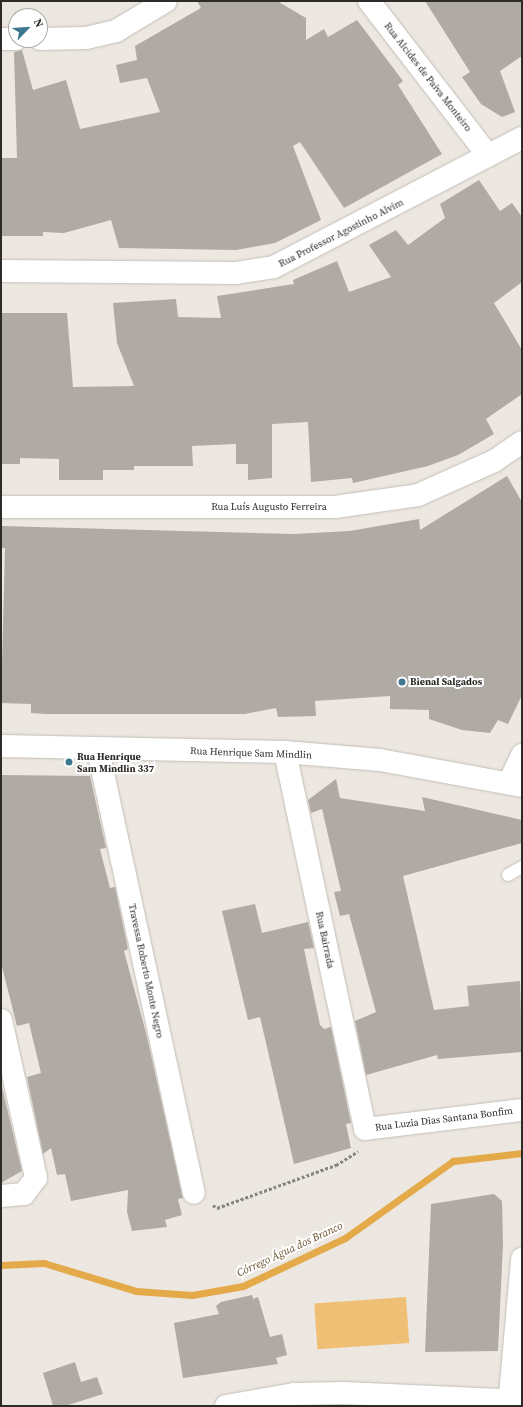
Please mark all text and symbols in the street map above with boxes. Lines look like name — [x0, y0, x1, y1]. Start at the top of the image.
north arrow — [8, 8, 48, 48]
text: N — [30, 16, 47, 30]
street label: Rua Alcides de Paiva Monteiro — [382, 20, 474, 134]
street label: Rua Professor Agostinho Alvim — [277, 196, 405, 270]
street label: Rua Luís Augusto Ferreira — [211, 501, 327, 513]
place label: Bienal Salgados — [410, 676, 482, 688]
marker: Bienal Salgados — [397, 677, 407, 687]
street label: Rua Henrique Sam Mindlin — [190, 745, 312, 761]
place label: Rua Henrique Sam Mindlin 337 — [77, 750, 154, 774]
marker: Rua Henrique Sam Mindlin 337 — [64, 757, 74, 767]
street label: Travessa Roberto Monte Negro — [126, 903, 166, 1039]
street label: Rua Bairrada — [313, 910, 337, 970]
street label: Rua Luzia Dias Santana Bonfim — [374, 1105, 514, 1133]
water label: Córrego Água dos Branco — [235, 1220, 345, 1280]

